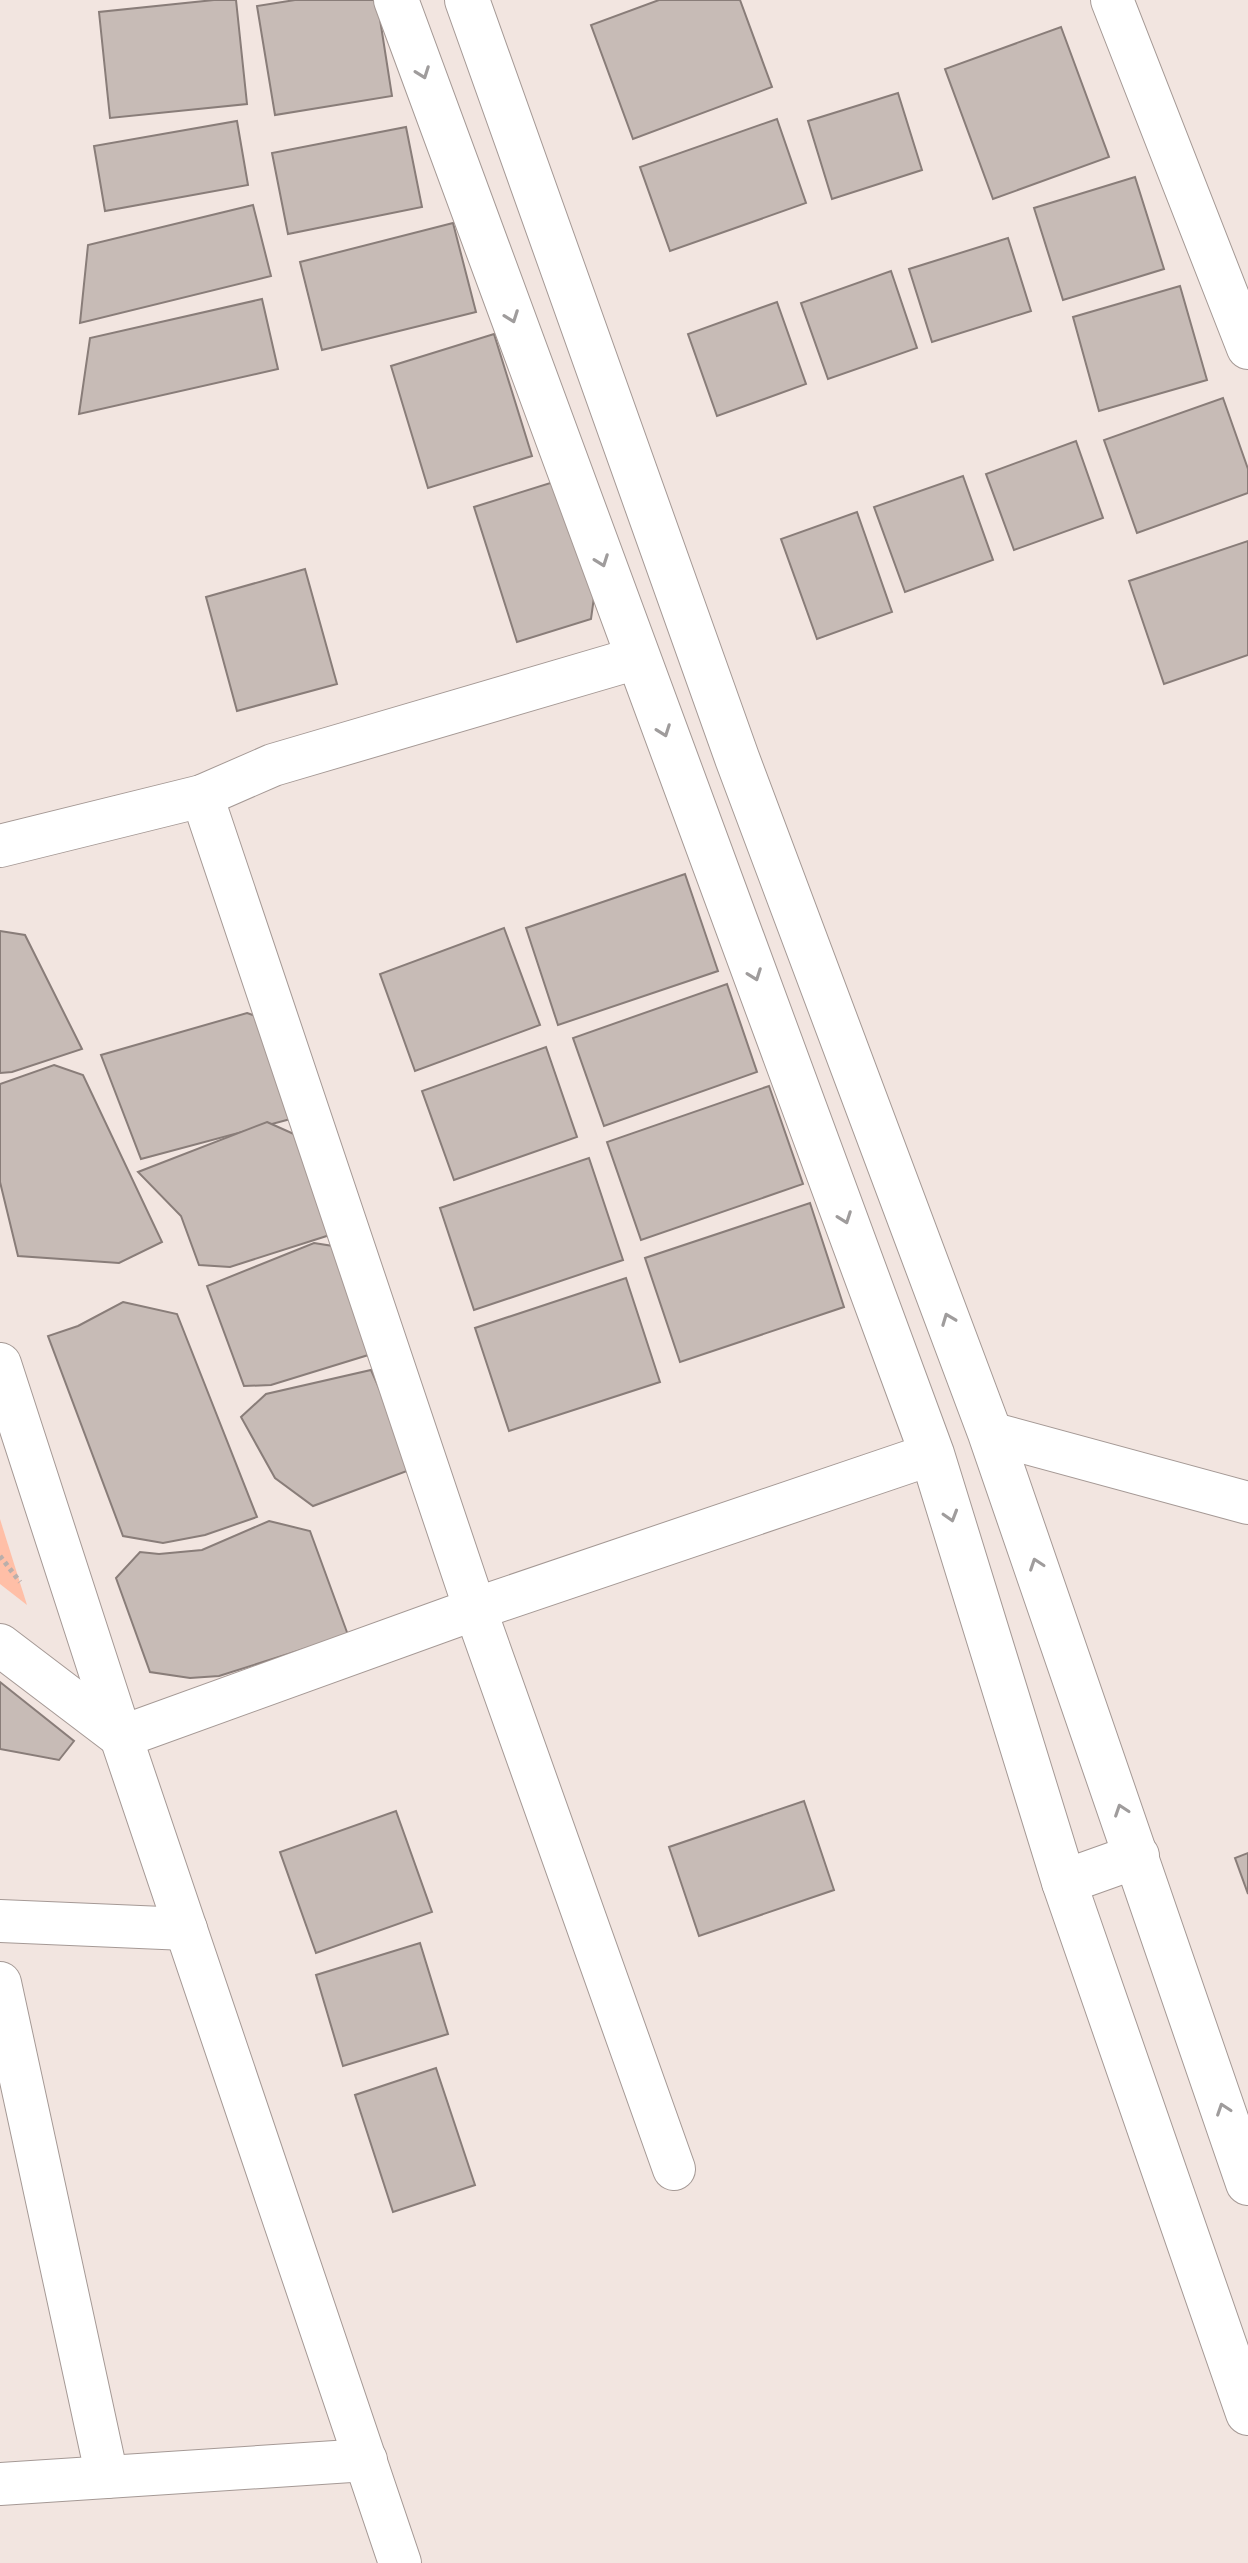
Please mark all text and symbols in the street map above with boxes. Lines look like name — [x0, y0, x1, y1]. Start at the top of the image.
one-way arrow — [413, 65, 430, 79]
one-way arrow — [503, 310, 519, 324]
one-way arrow — [592, 554, 609, 568]
one-way arrow — [654, 723, 671, 737]
one-way arrow — [745, 967, 761, 981]
one-way arrow — [835, 1210, 852, 1224]
one-way arrow — [941, 1313, 958, 1327]
one-way arrow — [942, 1508, 958, 1522]
one-way arrow — [1029, 1558, 1045, 1572]
one-way arrow — [1115, 1803, 1131, 1817]
one-way arrow — [1216, 2102, 1232, 2116]

